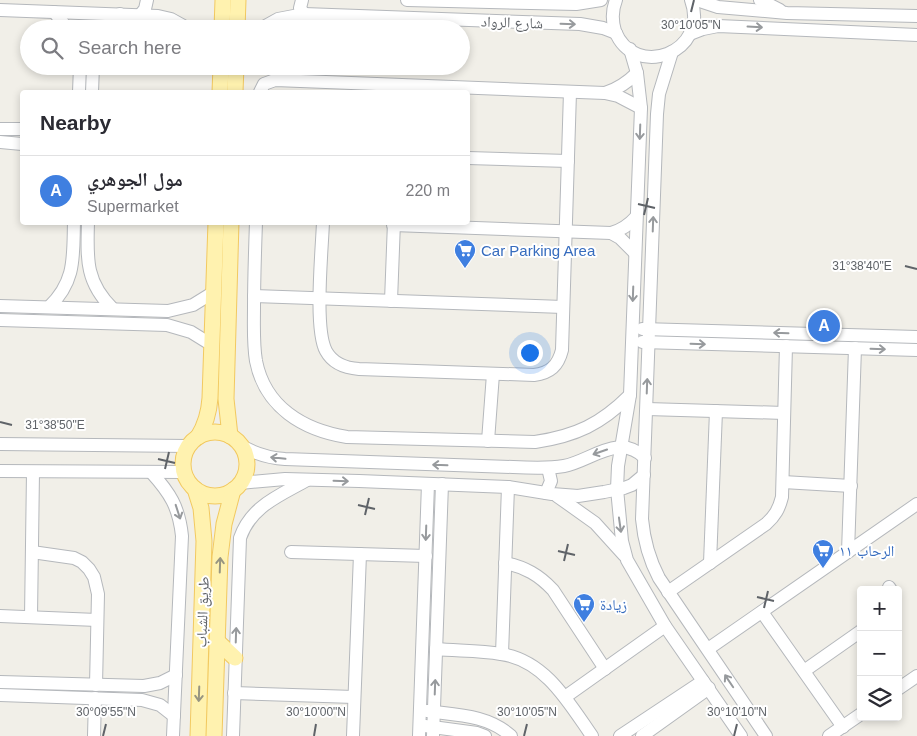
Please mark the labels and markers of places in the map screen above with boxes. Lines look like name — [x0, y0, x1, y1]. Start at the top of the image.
supermarket icon: Car Parking Area — [453, 238, 477, 269]
place label: Car Parking Area — [481, 242, 596, 259]
pin: A — [808, 307, 840, 345]
supermarket icon: الرحاب ١١ — [811, 538, 835, 569]
place label: الرحاب ١١ — [839, 542, 894, 560]
supermarket icon: زيادة — [572, 592, 596, 623]
place label: زيادة — [600, 596, 627, 614]

